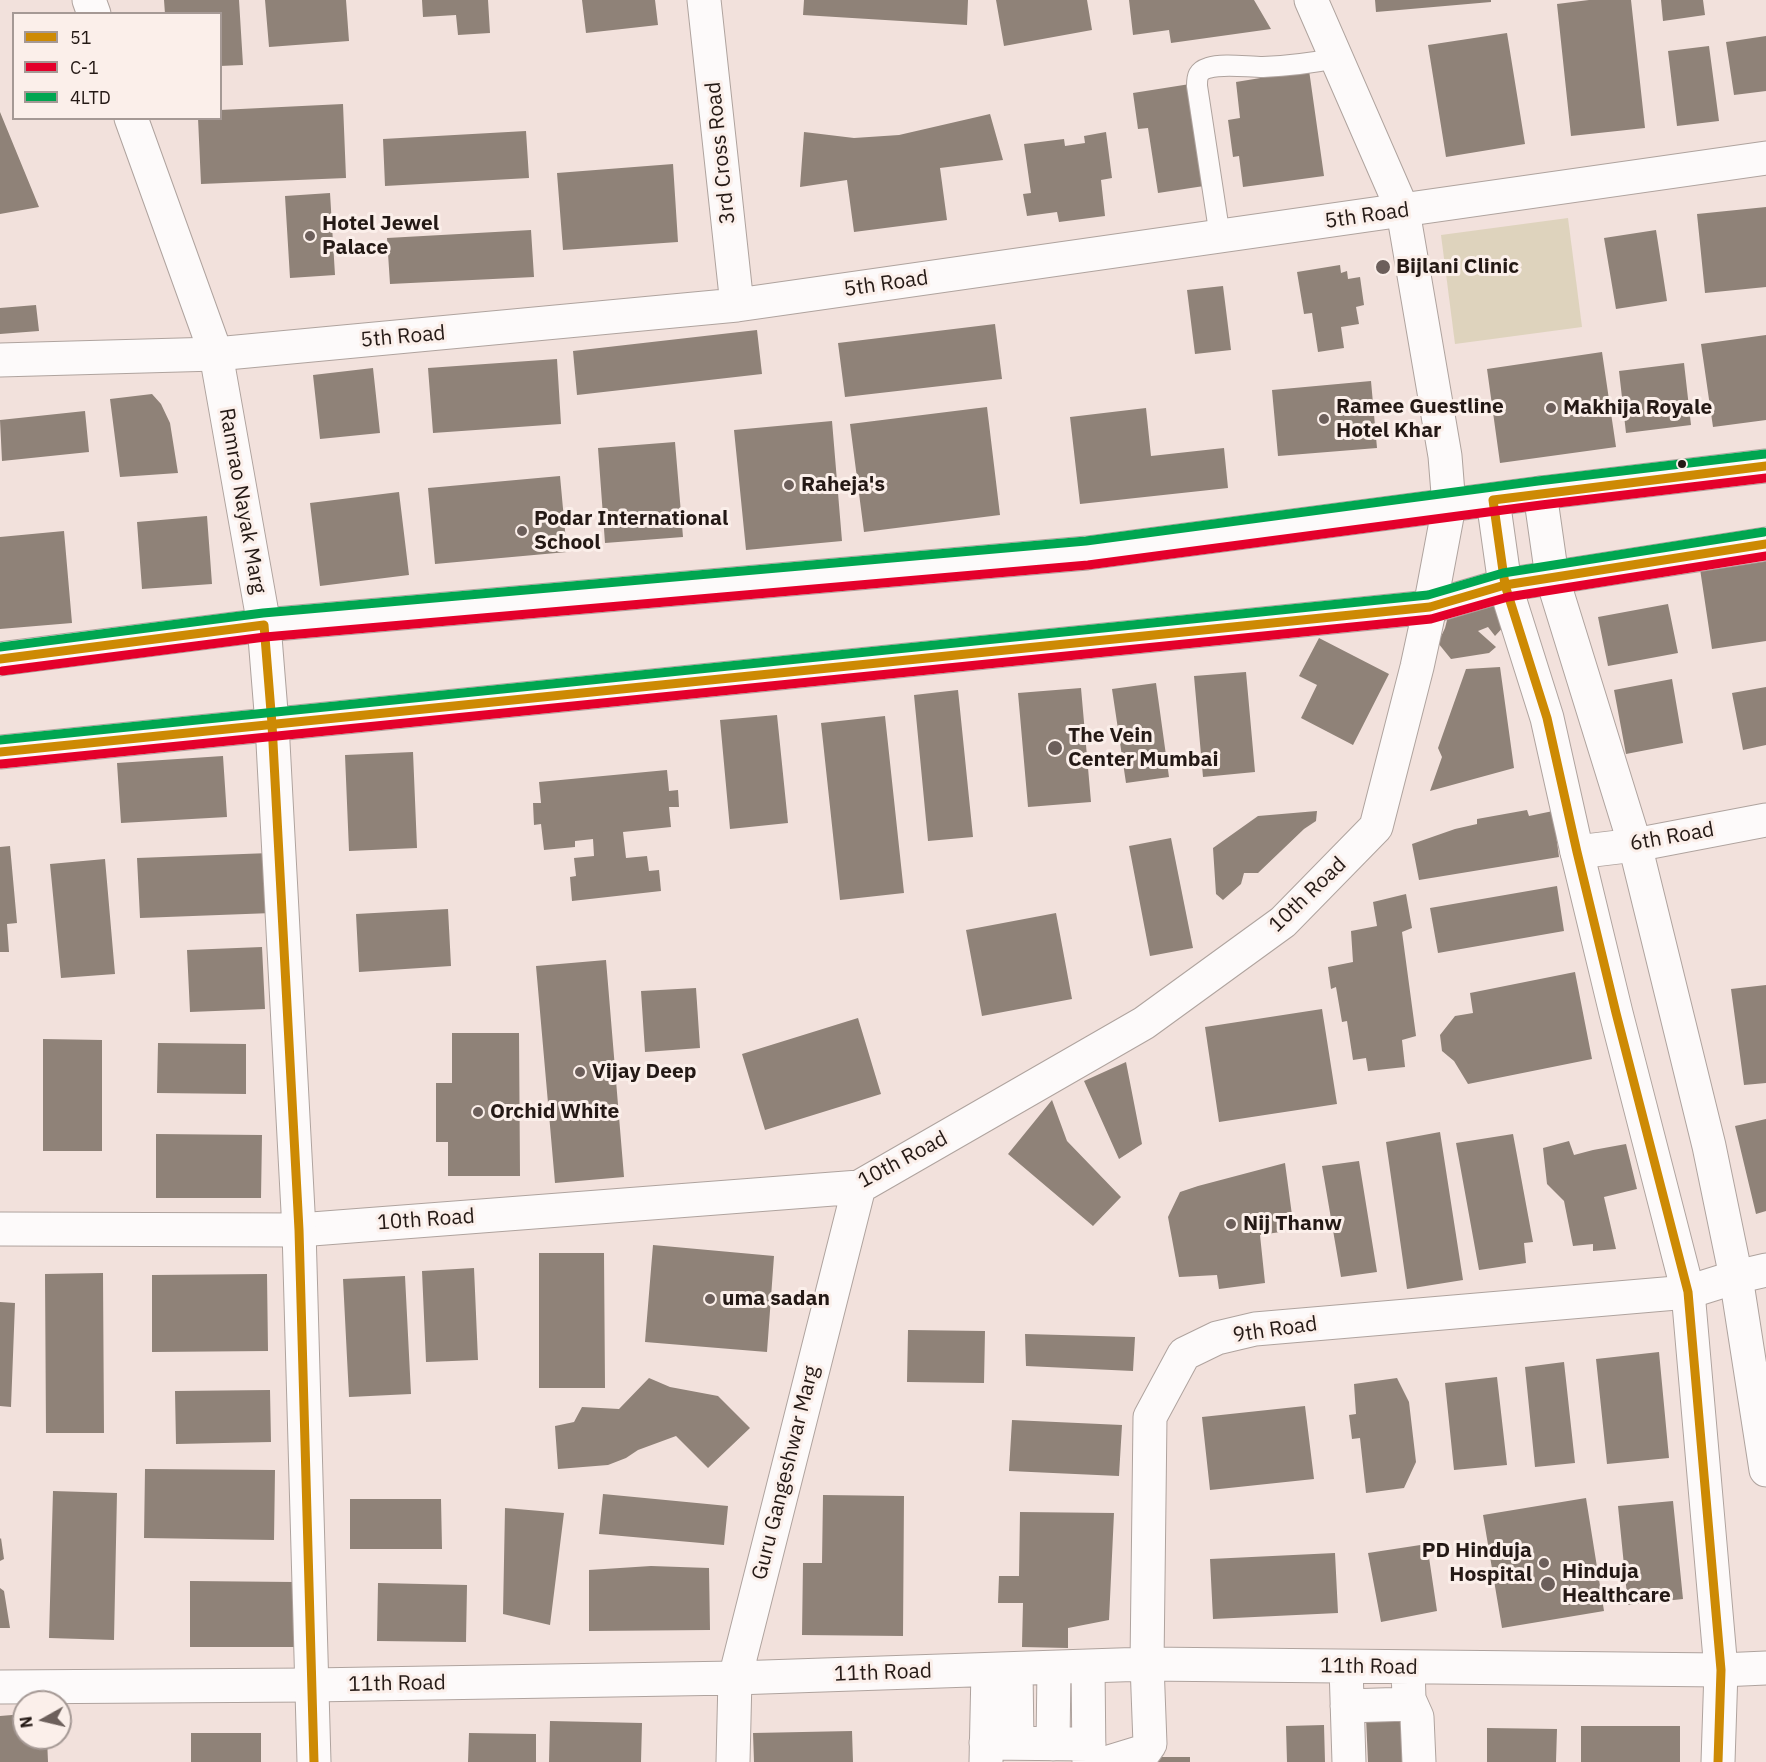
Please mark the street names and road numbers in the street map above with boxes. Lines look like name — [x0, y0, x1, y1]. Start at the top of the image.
street label: 3rd Cross Road — [701, 80, 741, 226]
street label: 5th Road — [1323, 198, 1411, 234]
street label: 5th Road — [842, 266, 930, 302]
street label: 5th Road — [359, 321, 447, 353]
street label: Ramrao Nayak Marg — [213, 406, 271, 596]
street label: 6th Road — [1628, 817, 1716, 857]
street label: 10th Road — [1264, 852, 1352, 938]
street label: 10th Road — [854, 1126, 952, 1194]
street label: 10th Road — [376, 1204, 476, 1236]
street label: 9th Road — [1231, 1312, 1319, 1348]
street label: Guru Gangeshwar Marg — [747, 1363, 825, 1583]
street label: 11th Road — [1320, 1654, 1418, 1680]
street label: 11th Road — [834, 1659, 932, 1687]
street label: 11th Road — [348, 1671, 446, 1697]

